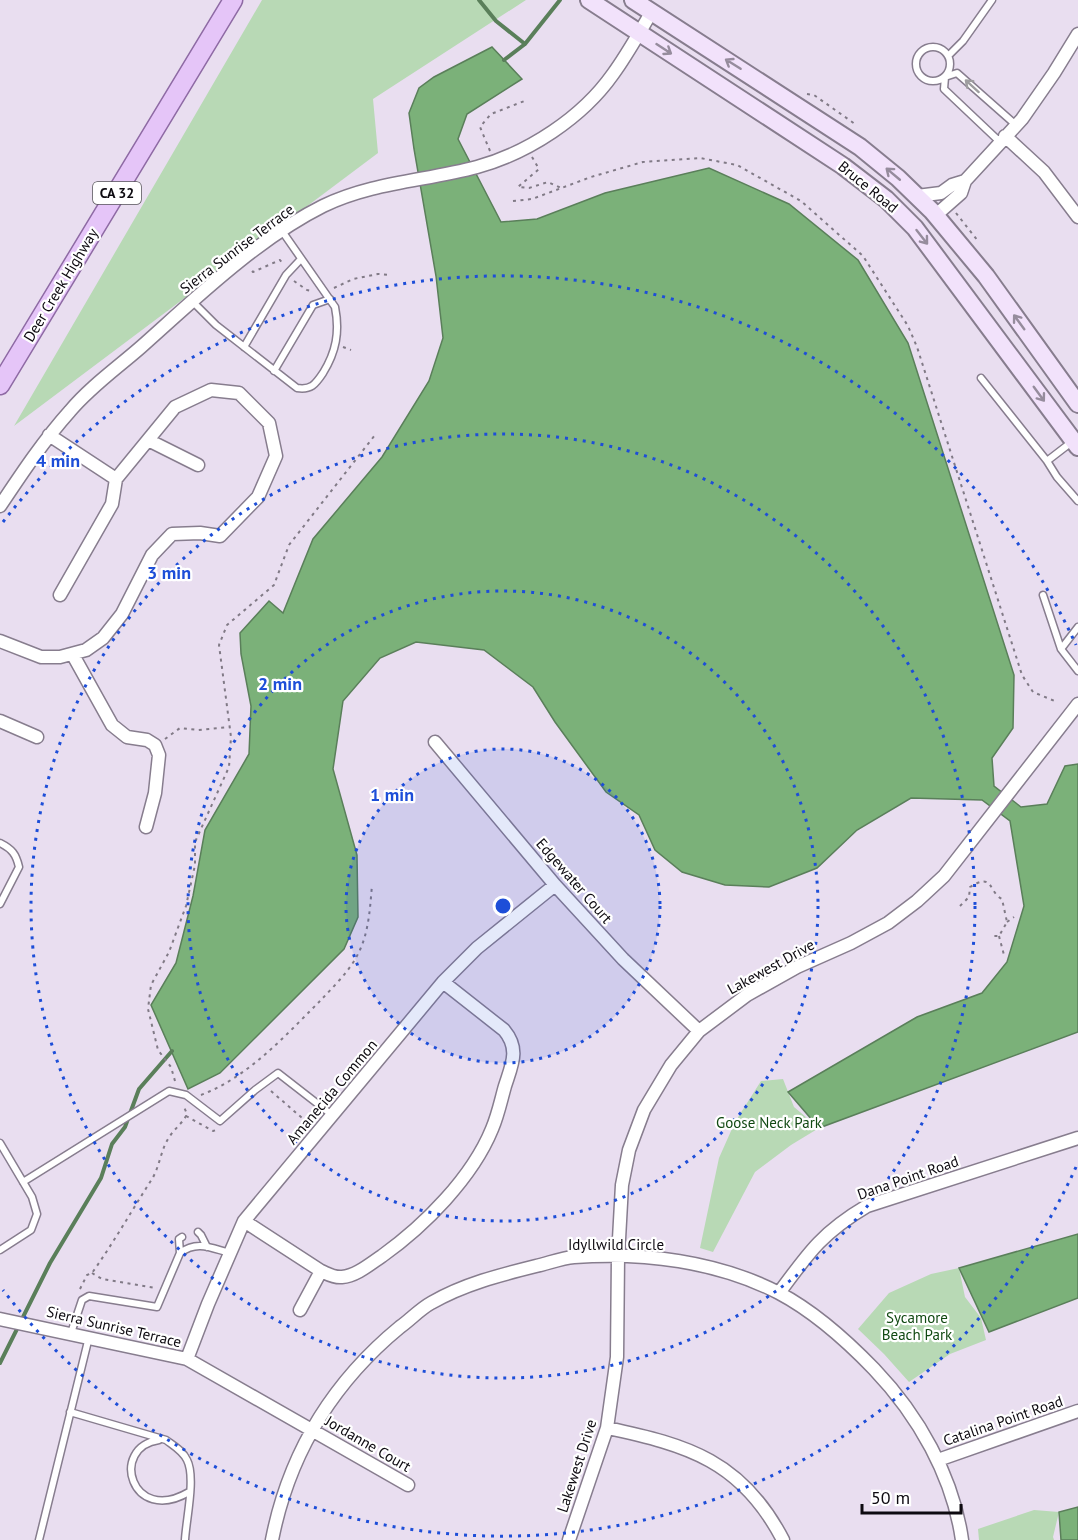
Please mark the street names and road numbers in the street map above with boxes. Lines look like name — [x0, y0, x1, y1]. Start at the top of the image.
street label: Bruce Road — [834, 157, 902, 217]
road number: CA 32 — [93, 182, 141, 204]
street label: Sierra Sunrise Terrace — [176, 200, 297, 298]
street label: Deer Creek Highway — [19, 225, 102, 345]
street label: Edgewater Court — [532, 834, 616, 927]
street label: Lakewest Drive — [724, 935, 818, 998]
street label: Amanecida Common — [282, 1035, 381, 1148]
street label: Dana Point Road — [855, 1151, 961, 1204]
street label: Idyllwild Circle — [568, 1235, 664, 1254]
street label: Sierra Sunrise Terrace — [45, 1302, 183, 1351]
street label: Catalina Point Road — [941, 1391, 1065, 1450]
street label: Jordanne Court — [321, 1411, 415, 1476]
street label: Lakewest Drive — [553, 1417, 601, 1515]

